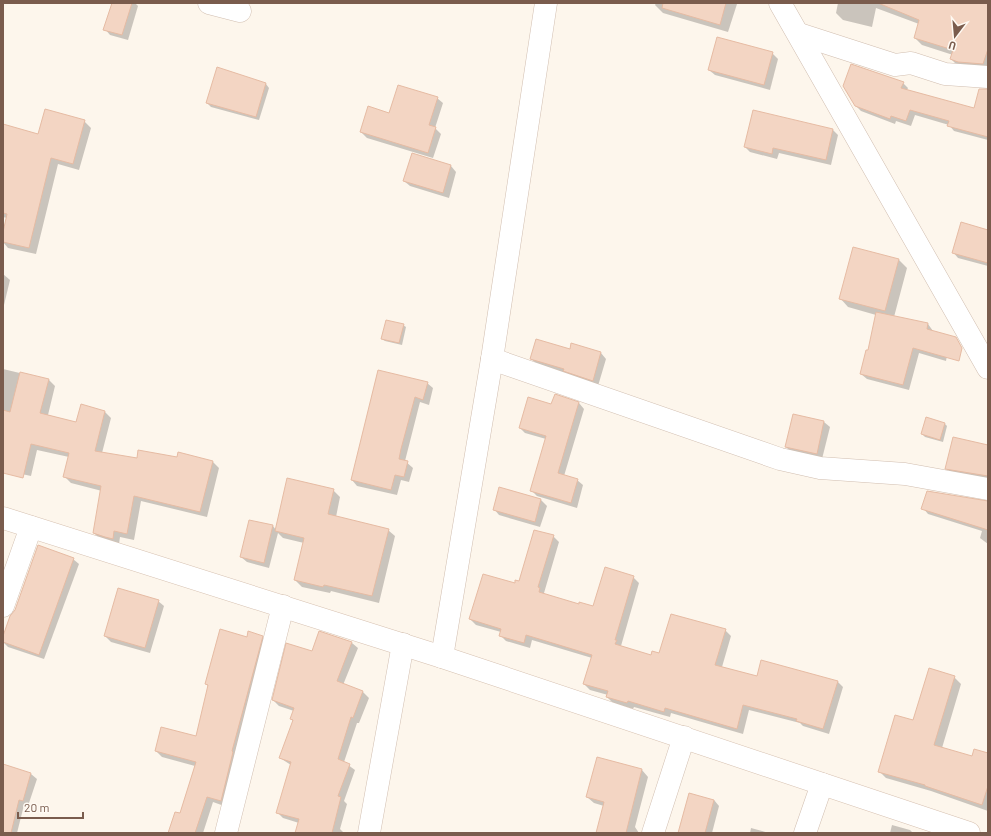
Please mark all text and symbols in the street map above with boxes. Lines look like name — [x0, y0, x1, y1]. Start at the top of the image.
north arrow — [935, 16, 975, 56]
text: U — [947, 39, 957, 53]
scale bar — [18, 794, 83, 820]
text: 20 m — [24, 800, 50, 814]

